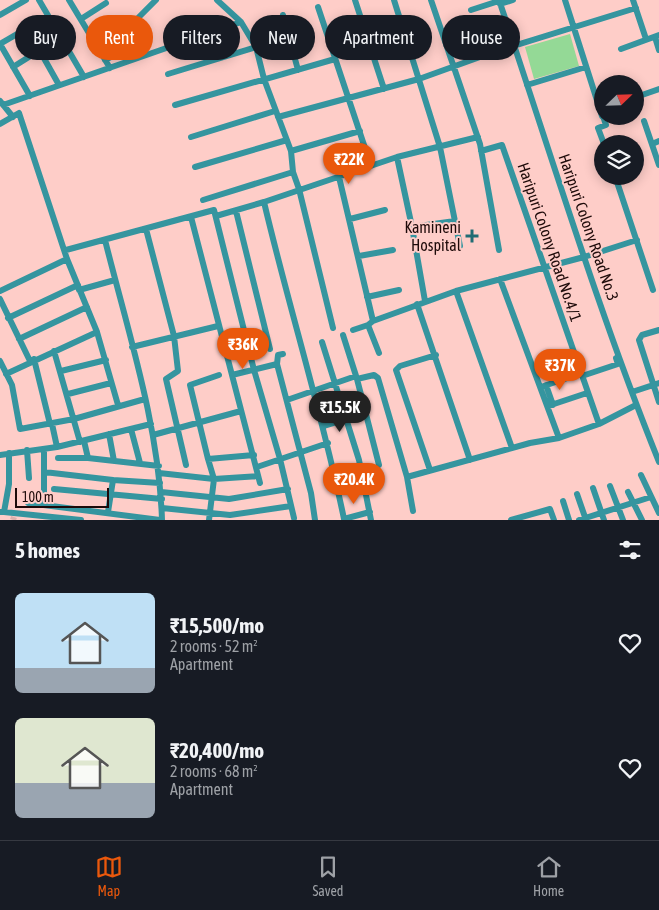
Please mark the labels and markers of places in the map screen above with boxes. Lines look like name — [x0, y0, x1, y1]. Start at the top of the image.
pin: ₹22K — [319, 142, 379, 185]
place label: Kamineni Hospital — [404, 218, 462, 255]
marker: Kamineni Hospital — [465, 229, 479, 243]
pin: ₹36K — [213, 328, 273, 370]
pin: ₹37K — [530, 348, 590, 391]
pin: ₹15.5K — [299, 390, 381, 433]
pin: ₹20.4K — [313, 462, 395, 505]

